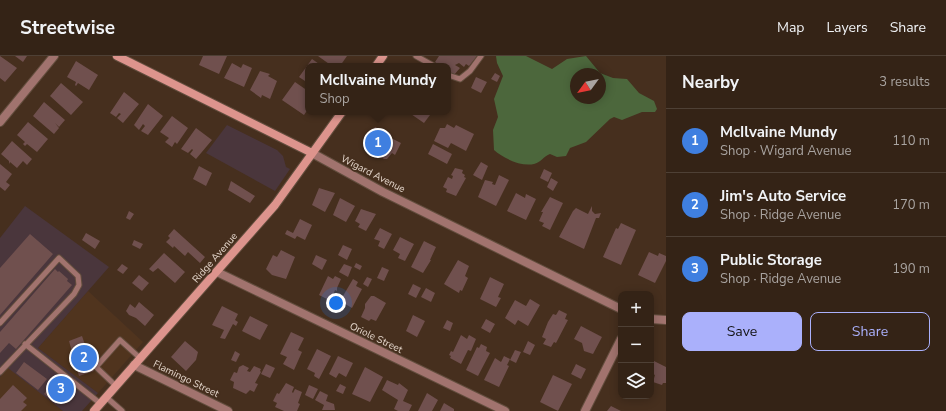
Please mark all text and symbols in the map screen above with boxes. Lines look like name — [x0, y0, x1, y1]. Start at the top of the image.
text: Streetwise — [20, 15, 115, 41]
text: Map — [777, 18, 804, 37]
text: Layers — [826, 18, 868, 37]
text: Share — [890, 18, 926, 37]
popup — [305, 63, 451, 115]
north arrow — [570, 68, 606, 104]
text: McIlvaine Mundy — [319, 70, 437, 90]
text: Nearby — [682, 71, 739, 94]
text: 3 results — [879, 73, 930, 91]
text: Shop — [319, 90, 350, 108]
text: McIlvaine Mundy — [720, 122, 837, 142]
pin: 1 — [365, 128, 391, 158]
text: 1 — [691, 132, 699, 150]
text: 110 m — [892, 132, 930, 150]
text: Shop · Wigard Avenue — [720, 142, 851, 160]
street label: Wigard Avenue — [338, 152, 408, 196]
text: Jim's Auto Service — [720, 186, 846, 206]
text: 2 — [691, 196, 699, 214]
text: 170 m — [892, 196, 930, 214]
text: Shop · Ridge Avenue — [720, 206, 841, 224]
street label: Ridge Avenue — [189, 230, 241, 286]
text: Public Storage — [720, 250, 822, 270]
text: 3 — [691, 260, 699, 278]
text: 190 m — [892, 260, 930, 278]
text: Shop · Ridge Avenue — [720, 270, 841, 288]
map controls — [618, 291, 654, 399]
button: + — [618, 291, 654, 327]
your location — [326, 293, 346, 313]
button: Save — [682, 312, 802, 351]
button: Share — [810, 312, 930, 351]
street label: Oriole Street — [347, 319, 405, 357]
button: − — [618, 327, 654, 363]
pin: 2 — [71, 343, 97, 373]
street label: Flamingo Street — [151, 357, 222, 401]
button: layers — [618, 363, 654, 399]
pin: 3 — [48, 374, 74, 404]

